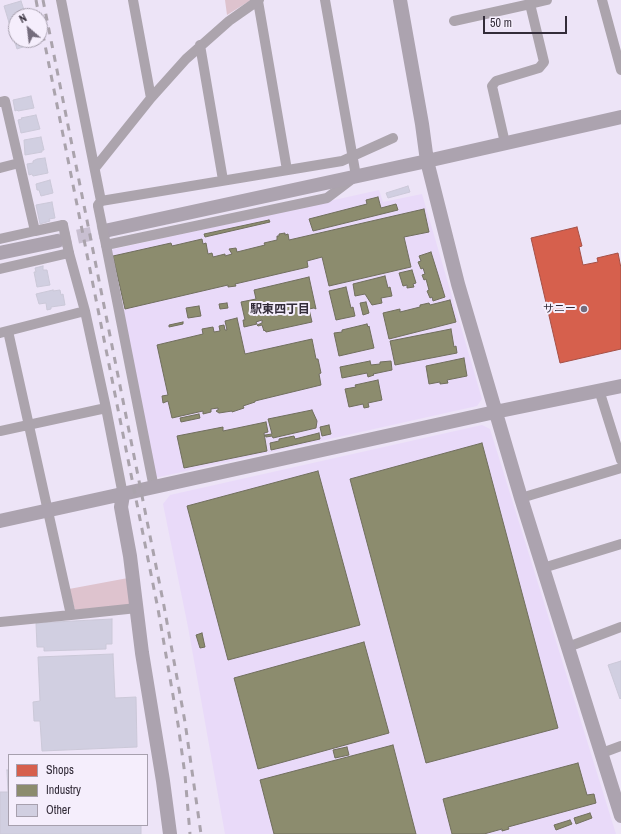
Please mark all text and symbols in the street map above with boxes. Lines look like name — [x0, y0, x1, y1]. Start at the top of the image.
north arrow — [8, 8, 48, 48]
scale bar — [485, 8, 569, 34]
text: N — [17, 11, 29, 26]
text: 50 m — [490, 15, 512, 31]
place label: サニー — [543, 302, 576, 316]
district label: 駅東四丁目 — [250, 303, 310, 317]
marker: サニー — [579, 304, 589, 314]
legend — [8, 754, 148, 826]
text: Shops — [46, 762, 74, 778]
text: Industry — [46, 782, 81, 798]
text: Other — [46, 802, 71, 818]

